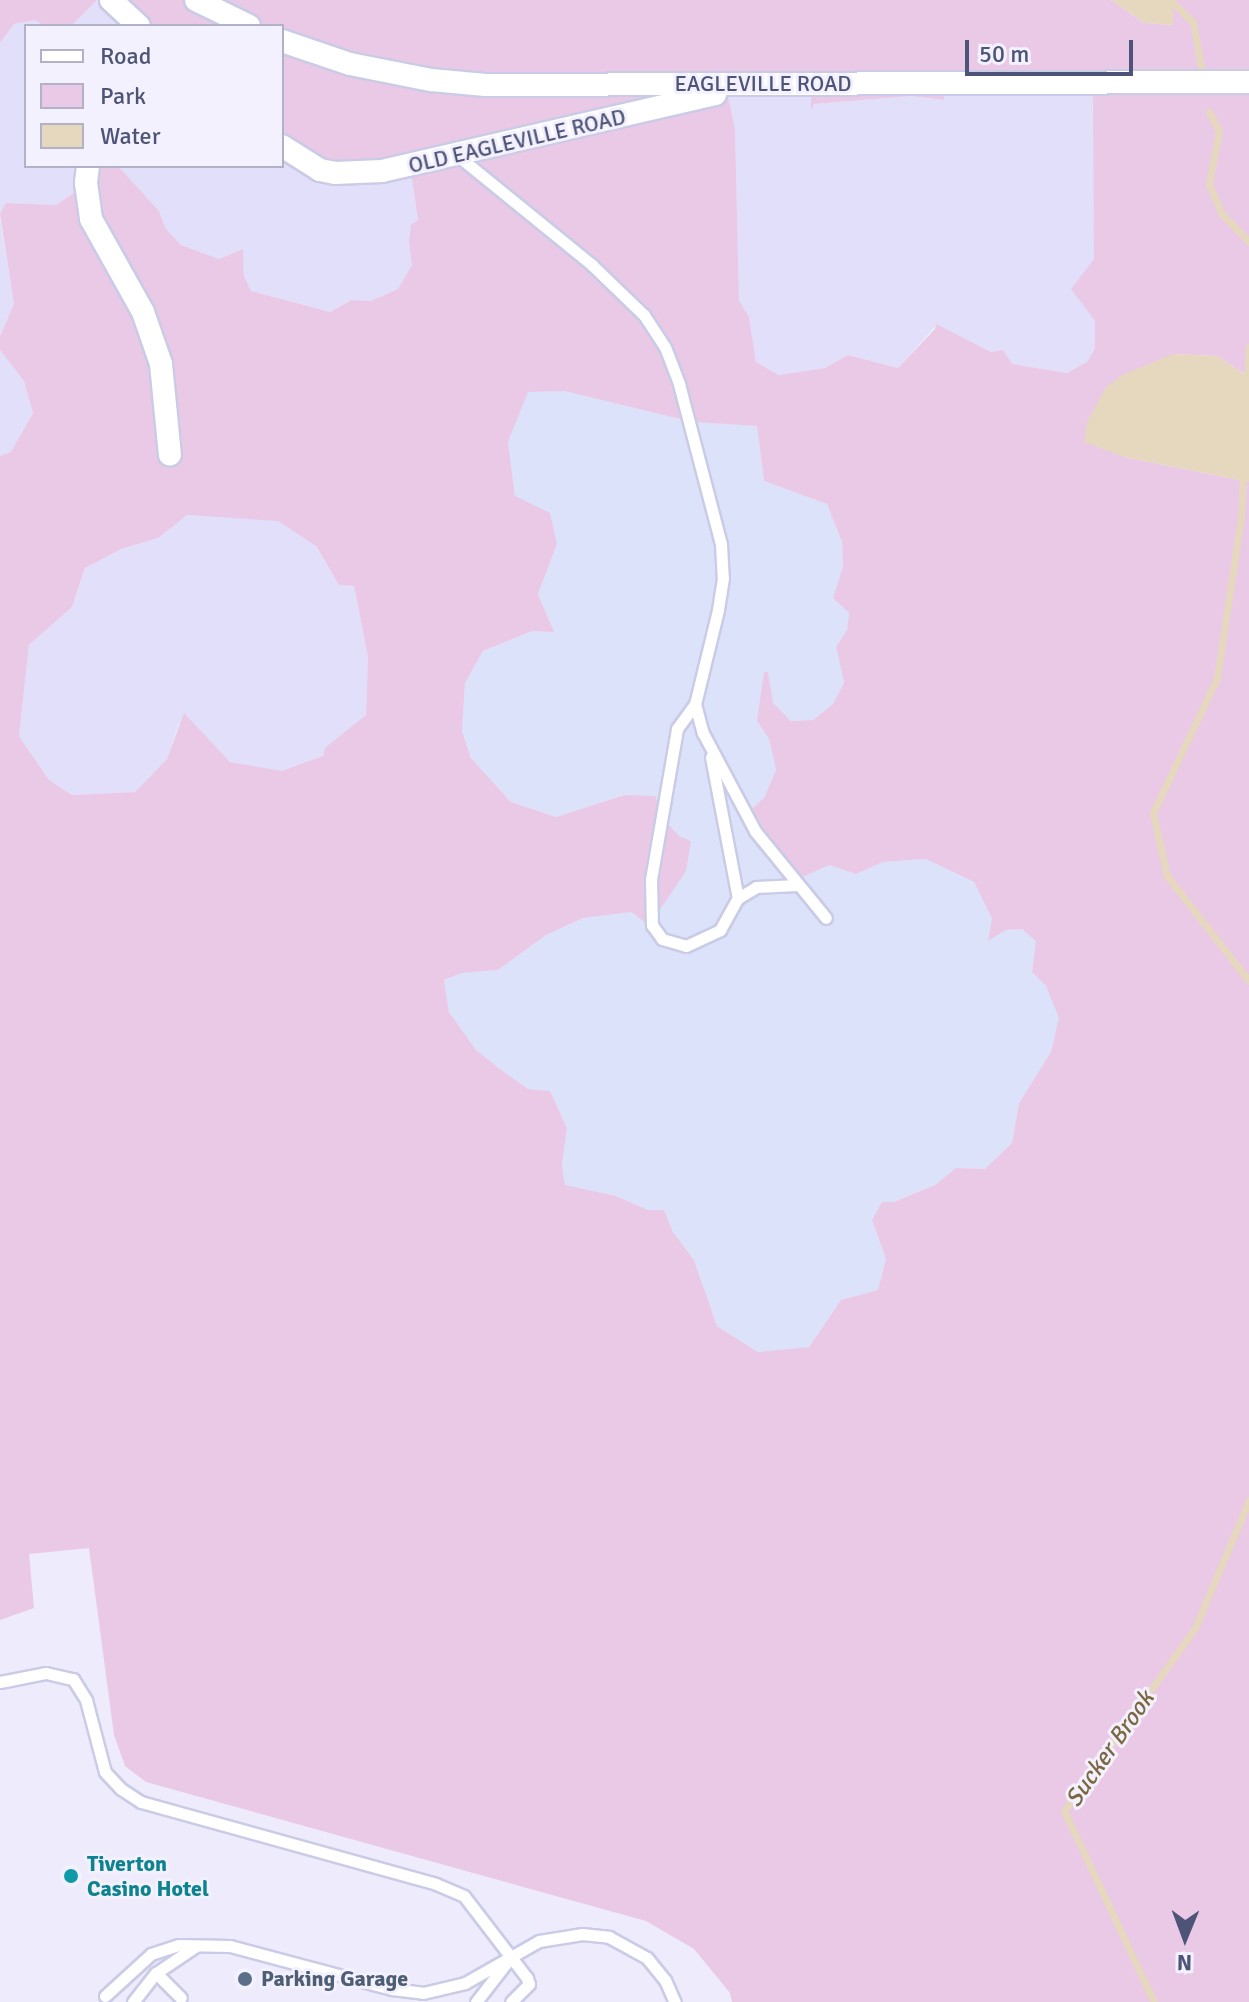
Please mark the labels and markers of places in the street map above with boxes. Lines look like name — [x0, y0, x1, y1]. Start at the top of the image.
place label: Tiverton Casino Hotel — [87, 1850, 209, 1902]
marker: Tiverton Casino Hotel — [62, 1867, 80, 1885]
place label: Parking Garage — [261, 1966, 408, 1992]
marker: Parking Garage — [236, 1970, 254, 1988]

